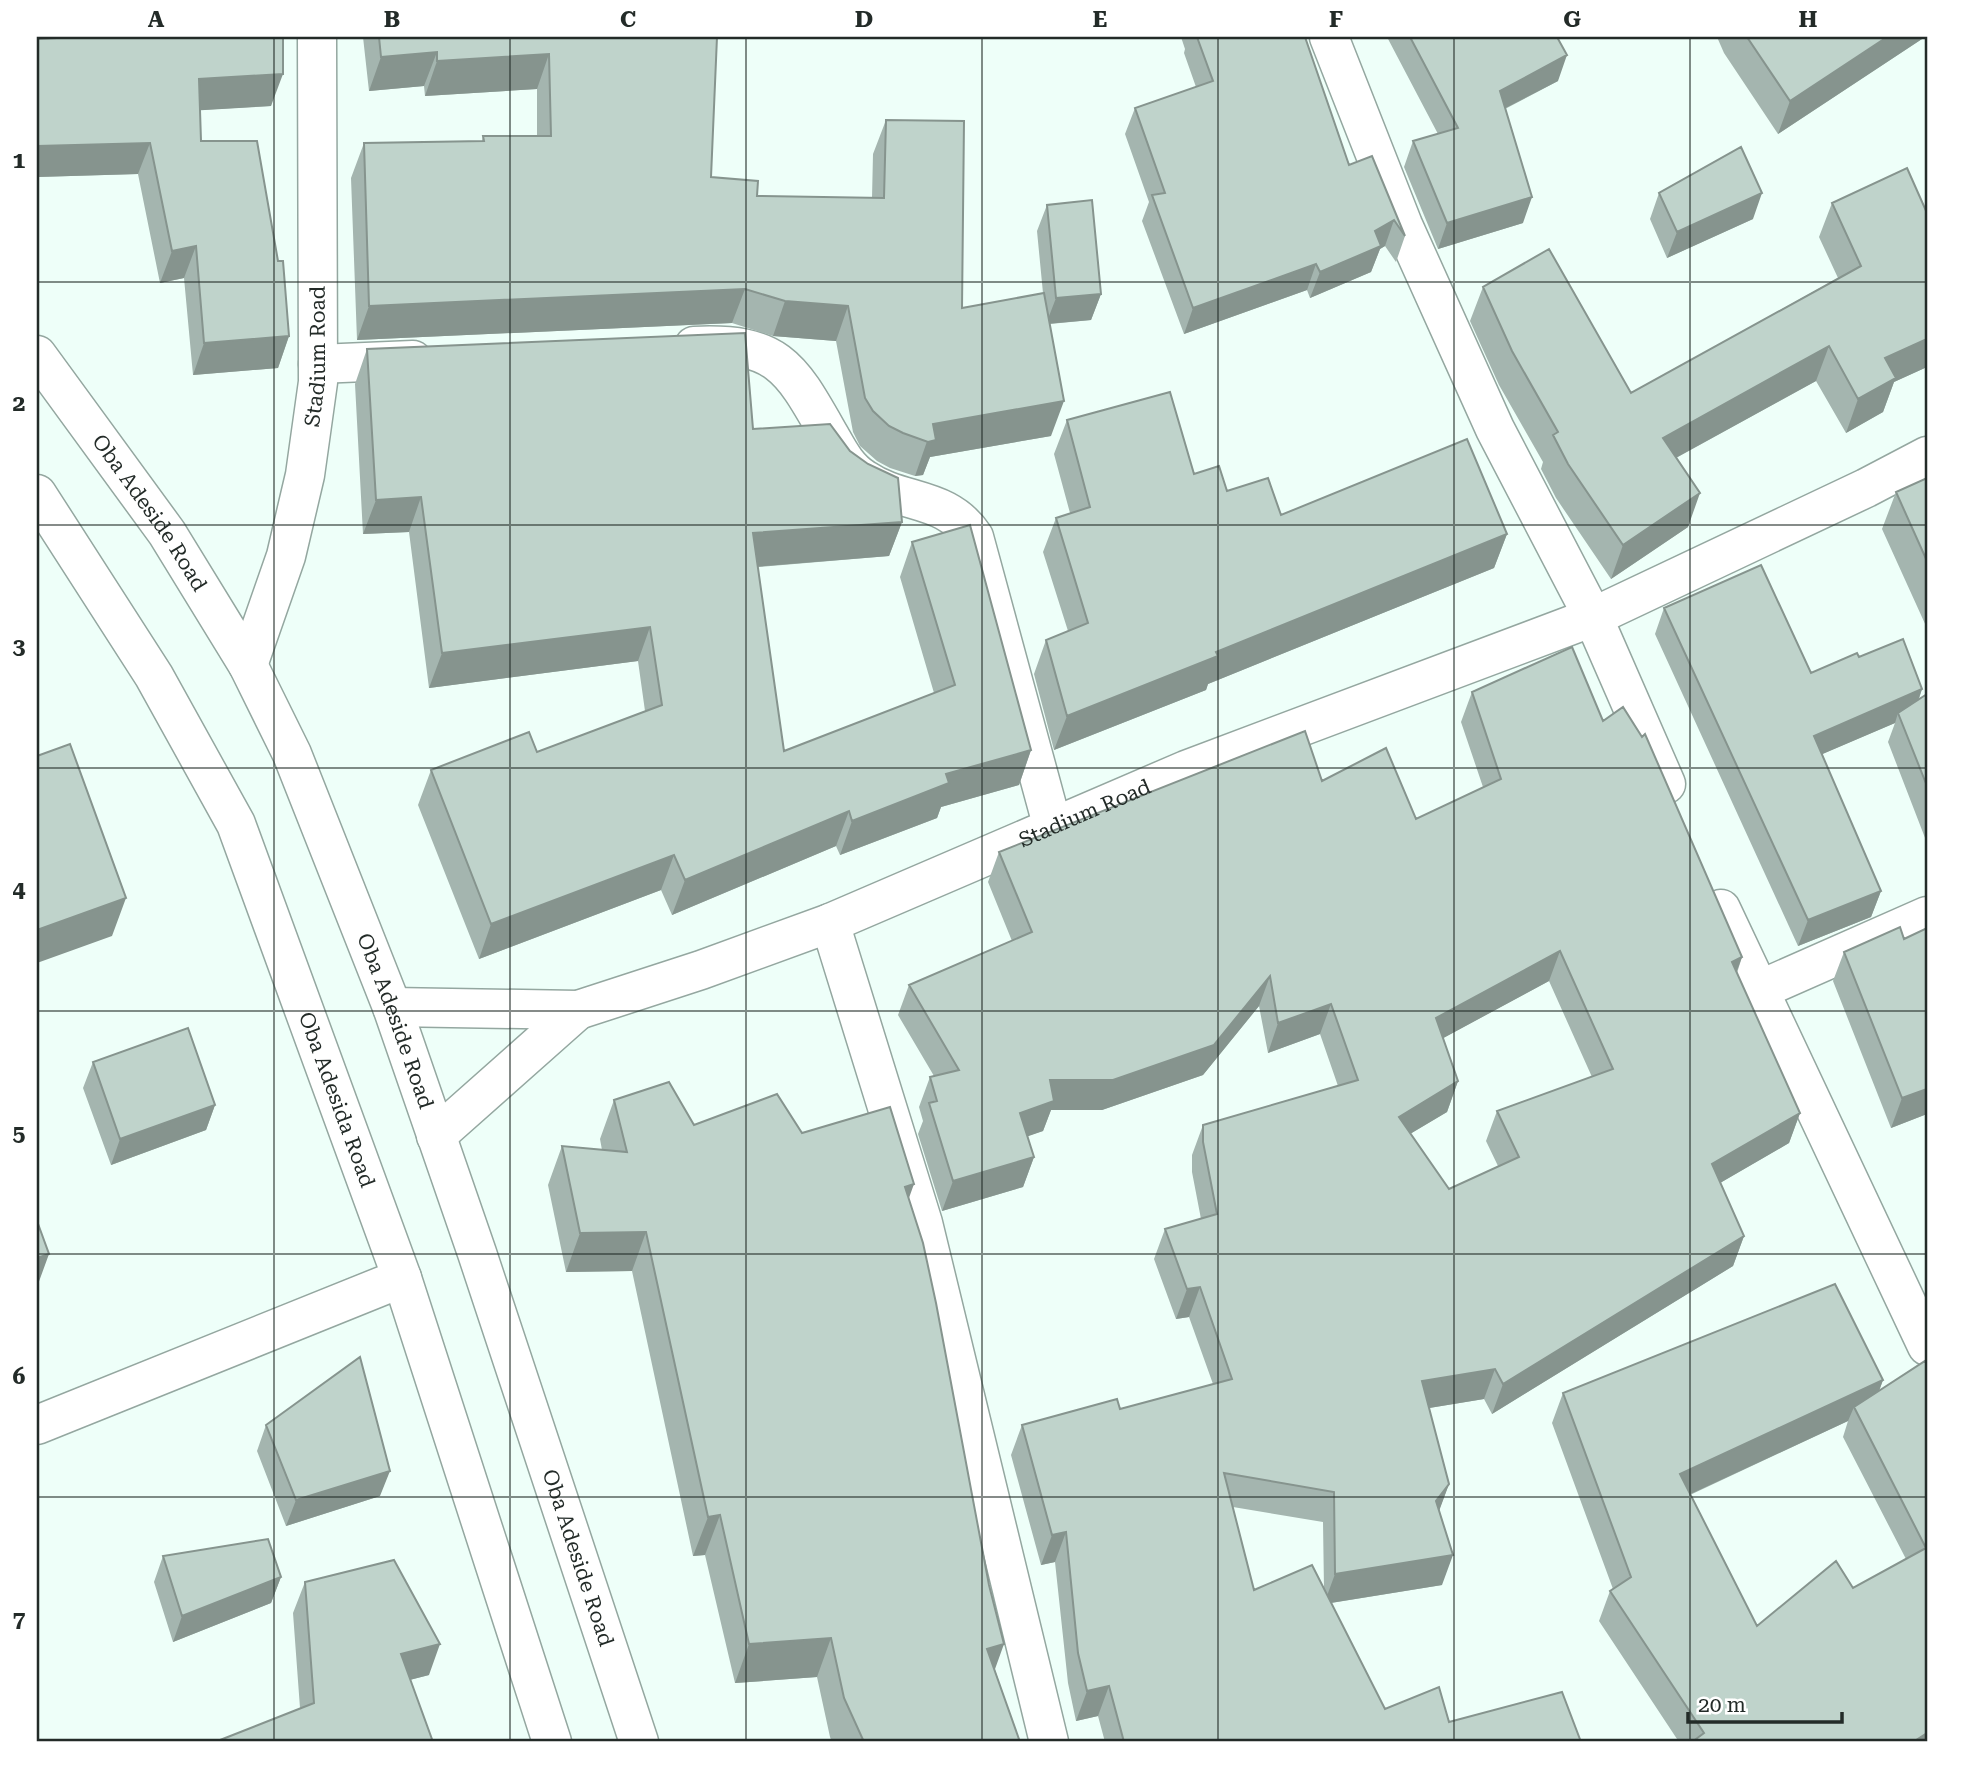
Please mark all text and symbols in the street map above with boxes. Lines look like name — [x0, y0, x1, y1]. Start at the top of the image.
text: A — [148, 6, 165, 33]
text: B — [384, 6, 400, 33]
text: C — [620, 6, 636, 33]
text: D — [855, 6, 873, 33]
text: E — [1093, 6, 1107, 33]
text: F — [1329, 6, 1343, 33]
text: G — [1563, 6, 1581, 33]
text: H — [1799, 6, 1818, 33]
text: 1 — [13, 147, 26, 174]
street label: Stadium Road — [300, 285, 330, 428]
text: 2 — [13, 390, 25, 417]
street label: Oba Adeside Road — [87, 430, 212, 596]
text: 3 — [13, 633, 26, 660]
street label: Stadium Road — [1015, 774, 1155, 852]
text: 4 — [13, 876, 26, 903]
street label: Oba Adeside Road — [352, 930, 438, 1112]
street label: Oba Adesida Road — [294, 1009, 380, 1191]
text: 5 — [13, 1120, 26, 1147]
text: 6 — [13, 1363, 26, 1390]
street label: Oba Adeside Road — [537, 1466, 619, 1650]
text: 7 — [13, 1606, 26, 1633]
scale bar — [1688, 1681, 1842, 1725]
text: 20 m — [1698, 1693, 1746, 1717]

